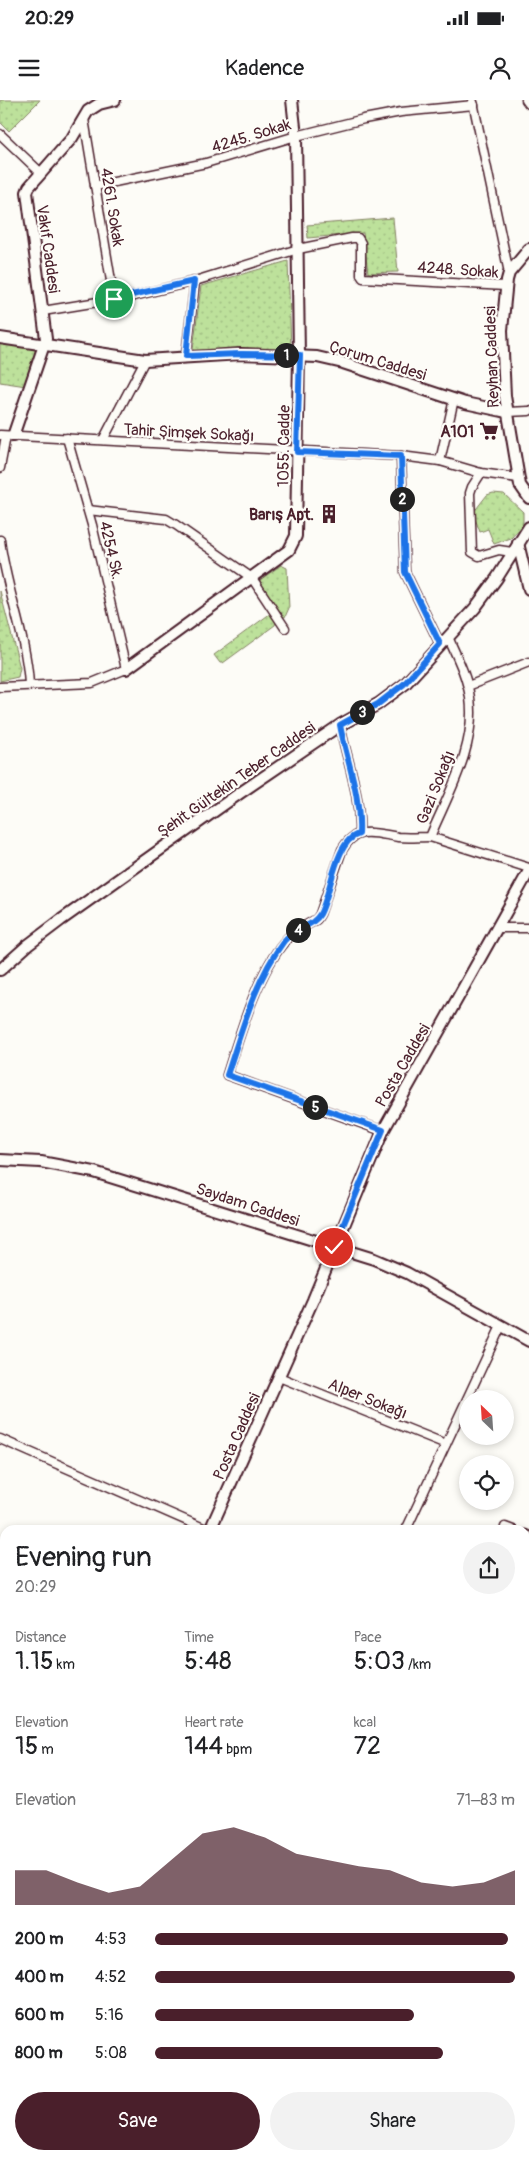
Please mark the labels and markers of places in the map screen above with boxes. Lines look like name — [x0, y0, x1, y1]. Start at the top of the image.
pin — [93, 278, 135, 320]
pin: 1 — [274, 342, 298, 368]
supermarket icon: A101 — [478, 420, 500, 442]
place label: A101 — [440, 422, 474, 442]
pin: 2 — [390, 486, 414, 512]
building icon: Barış Apt. — [318, 503, 340, 525]
place label: Barış Apt. — [249, 505, 314, 525]
pin: 3 — [350, 700, 374, 724]
pin: 4 — [286, 918, 310, 942]
pin: 5 — [302, 1094, 328, 1120]
pin — [313, 1226, 355, 1268]

